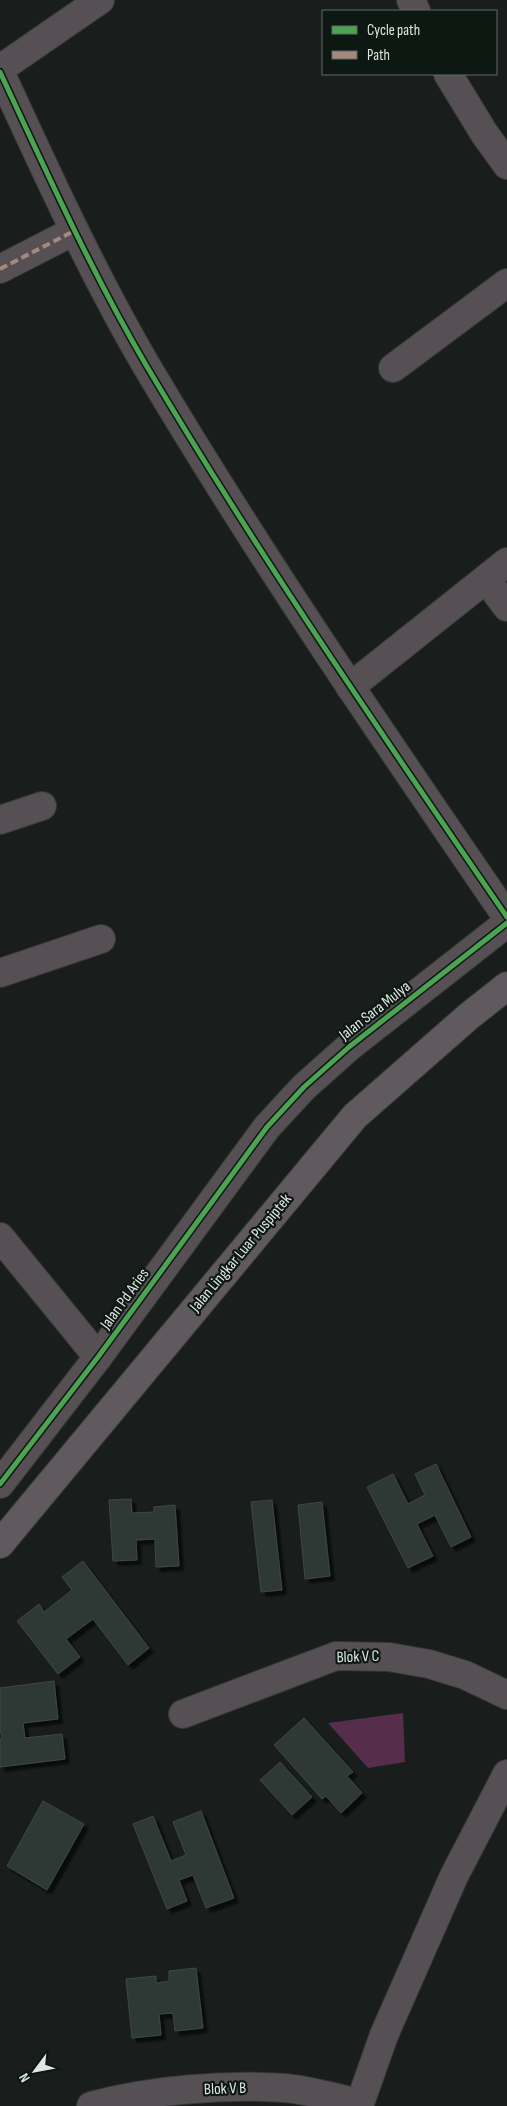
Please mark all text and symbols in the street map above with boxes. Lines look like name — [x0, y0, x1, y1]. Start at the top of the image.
legend — [322, 10, 497, 75]
text: Cycle path — [367, 21, 420, 40]
text: Path — [367, 46, 390, 65]
street label: Jalan Sara Mulya — [335, 977, 414, 1045]
street label: Jalan Lingkar Luar Puspiptek — [185, 1190, 296, 1317]
street label: Jalan Pd Aries — [96, 1265, 154, 1334]
street label: Blok V C — [336, 1647, 380, 1667]
north arrow — [10, 2046, 60, 2096]
text: N — [15, 2070, 34, 2085]
street label: Blok V B — [204, 2079, 246, 2099]

